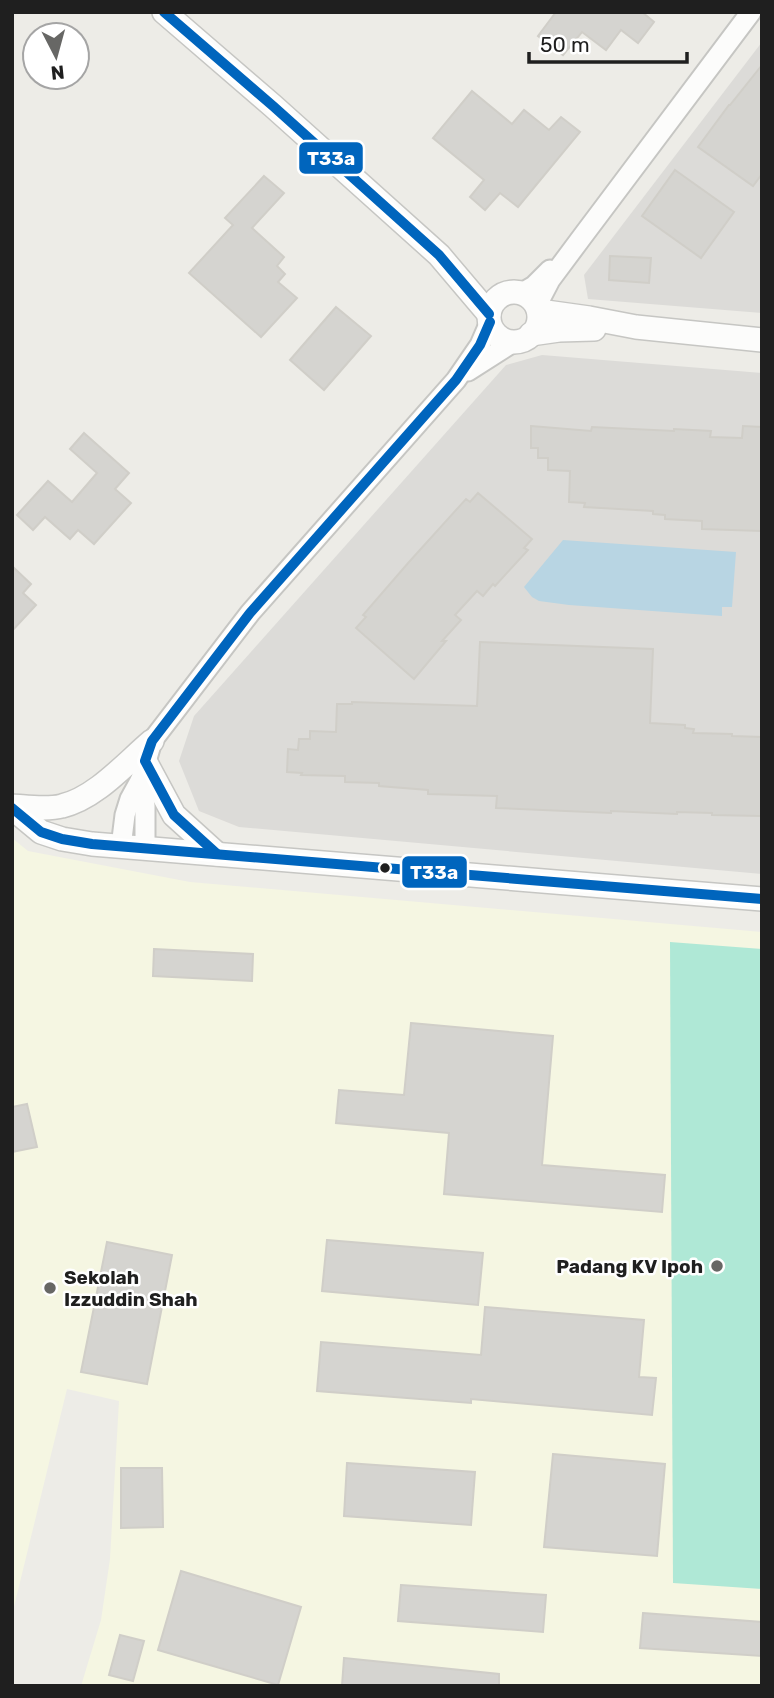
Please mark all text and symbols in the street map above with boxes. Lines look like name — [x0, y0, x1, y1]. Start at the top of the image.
north arrow — [21, 21, 91, 91]
scale bar — [529, 21, 686, 65]
text: 50 m — [540, 32, 590, 57]
text: N — [50, 60, 66, 85]
line badge: T33a — [298, 141, 364, 175]
text: T33a — [307, 147, 355, 170]
line badge: T33a — [401, 855, 468, 889]
unlabelled marker — [378, 861, 392, 875]
text: T33a — [410, 861, 458, 884]
place label: Padang KV Ipoh — [556, 1255, 703, 1278]
marker: Padang KV Ipoh — [709, 1258, 725, 1274]
place label: Sekolah Izzuddin Shah — [64, 1266, 198, 1311]
marker: Sekolah Izzuddin Shah — [42, 1280, 58, 1296]

